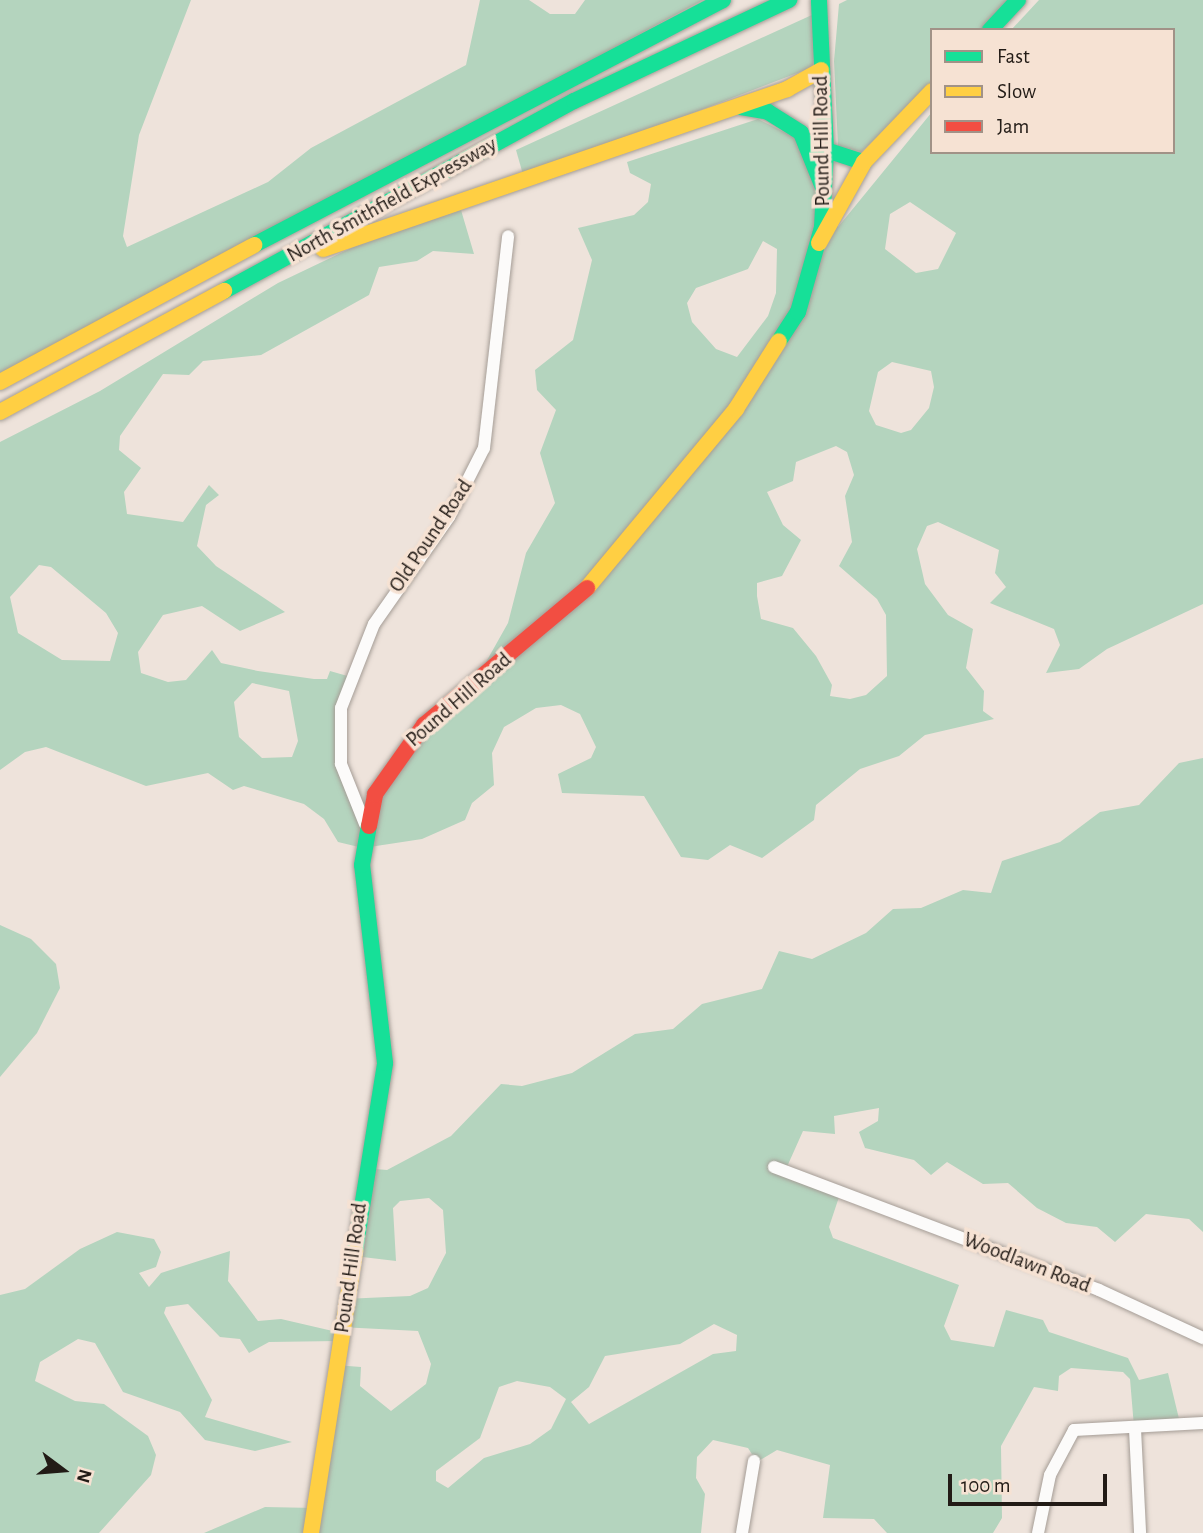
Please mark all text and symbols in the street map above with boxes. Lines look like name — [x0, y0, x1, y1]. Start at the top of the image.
legend — [930, 28, 1175, 154]
text: Fast — [997, 46, 1030, 67]
street label: Pound Hill Road — [808, 75, 836, 207]
text: Slow — [997, 81, 1036, 102]
text: Jam — [997, 116, 1029, 137]
street label: North Smithfield Expressway — [283, 132, 501, 268]
street label: Old Pound Road — [384, 475, 478, 597]
street label: Pound Hill Road — [401, 647, 517, 753]
street label: Pound Hill Road — [329, 1201, 373, 1335]
street label: Woodlawn Road — [960, 1227, 1094, 1299]
north arrow — [28, 1435, 98, 1505]
scale bar — [951, 1460, 1110, 1504]
text: N — [73, 1467, 95, 1485]
text: 100 m — [961, 1475, 1011, 1496]

